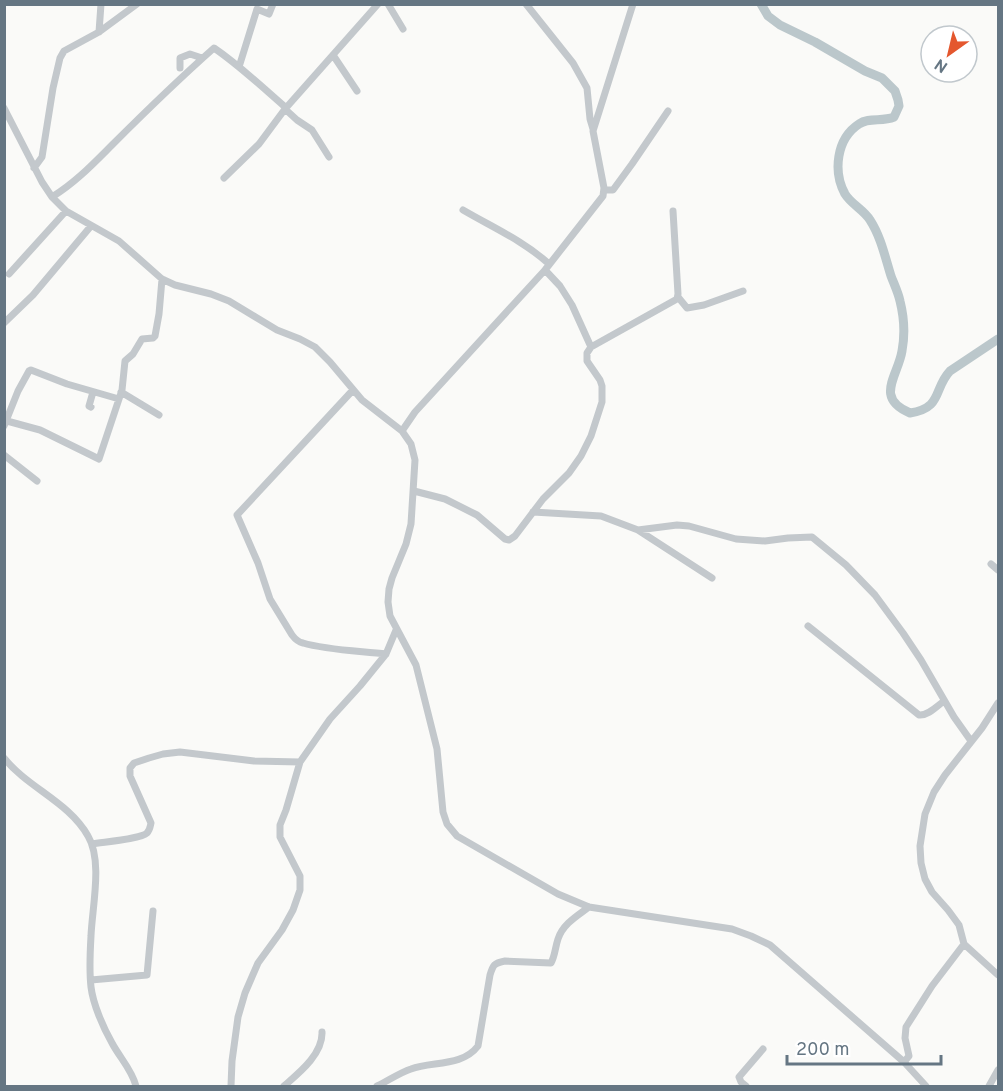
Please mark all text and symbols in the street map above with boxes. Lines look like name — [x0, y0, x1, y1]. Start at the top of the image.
north arrow — [919, 24, 979, 84]
text: N — [931, 53, 952, 76]
scale bar — [787, 1028, 942, 1066]
text: 200 m — [796, 1039, 849, 1062]

